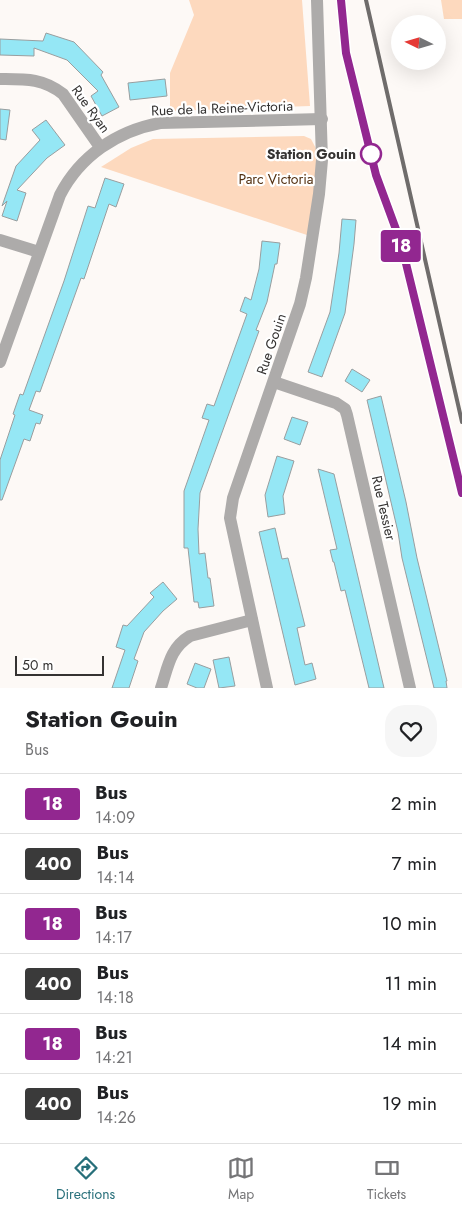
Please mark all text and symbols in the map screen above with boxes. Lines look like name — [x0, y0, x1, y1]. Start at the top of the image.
north arrow — [391, 15, 446, 70]
map controls — [391, 15, 446, 70]
street label: Rue Ryan — [67, 81, 115, 137]
street label: Rue de la Reine-Victoria — [151, 96, 293, 120]
marker: Station Gouin — [360, 143, 382, 165]
place label: Station Gouin — [267, 144, 356, 164]
park label: Parc Victoria — [238, 169, 314, 189]
line badge: 18 — [378, 230, 424, 262]
text: 18 — [391, 233, 411, 259]
street label: Rue Gouin — [251, 311, 291, 377]
street label: Rue Tessier — [367, 474, 401, 543]
scale bar — [15, 653, 104, 676]
text: 50 m — [22, 655, 53, 675]
text: Station Gouin — [25, 701, 178, 736]
button: heart — [385, 705, 437, 757]
text: Bus — [25, 738, 49, 761]
text: Bus — [95, 779, 127, 806]
text: 2 min — [391, 790, 437, 817]
text: 18 — [42, 791, 63, 817]
text: 14:09 — [95, 806, 135, 829]
text: Bus — [96, 839, 129, 866]
text: 7 min — [392, 850, 437, 877]
text: 400 — [35, 851, 71, 877]
text: 14:14 — [96, 866, 134, 889]
text: Bus — [95, 899, 127, 926]
text: 10 min — [382, 910, 437, 937]
text: 18 — [42, 911, 63, 937]
text: 14:17 — [95, 926, 132, 949]
text: Bus — [96, 959, 129, 986]
text: 11 min — [384, 970, 437, 997]
text: 400 — [35, 971, 71, 997]
text: 14:18 — [96, 986, 134, 1009]
text: Bus — [95, 1019, 127, 1046]
text: 14 min — [382, 1030, 437, 1057]
text: 18 — [42, 1031, 63, 1057]
text: 14:21 — [95, 1046, 133, 1069]
text: Bus — [96, 1079, 129, 1106]
text: 19 min — [382, 1090, 437, 1117]
text: 400 — [35, 1091, 71, 1117]
text: 14:26 — [96, 1106, 136, 1129]
tab: Directions — [56, 1154, 115, 1204]
tab: Map — [227, 1154, 255, 1204]
tab: Tickets — [367, 1154, 406, 1204]

